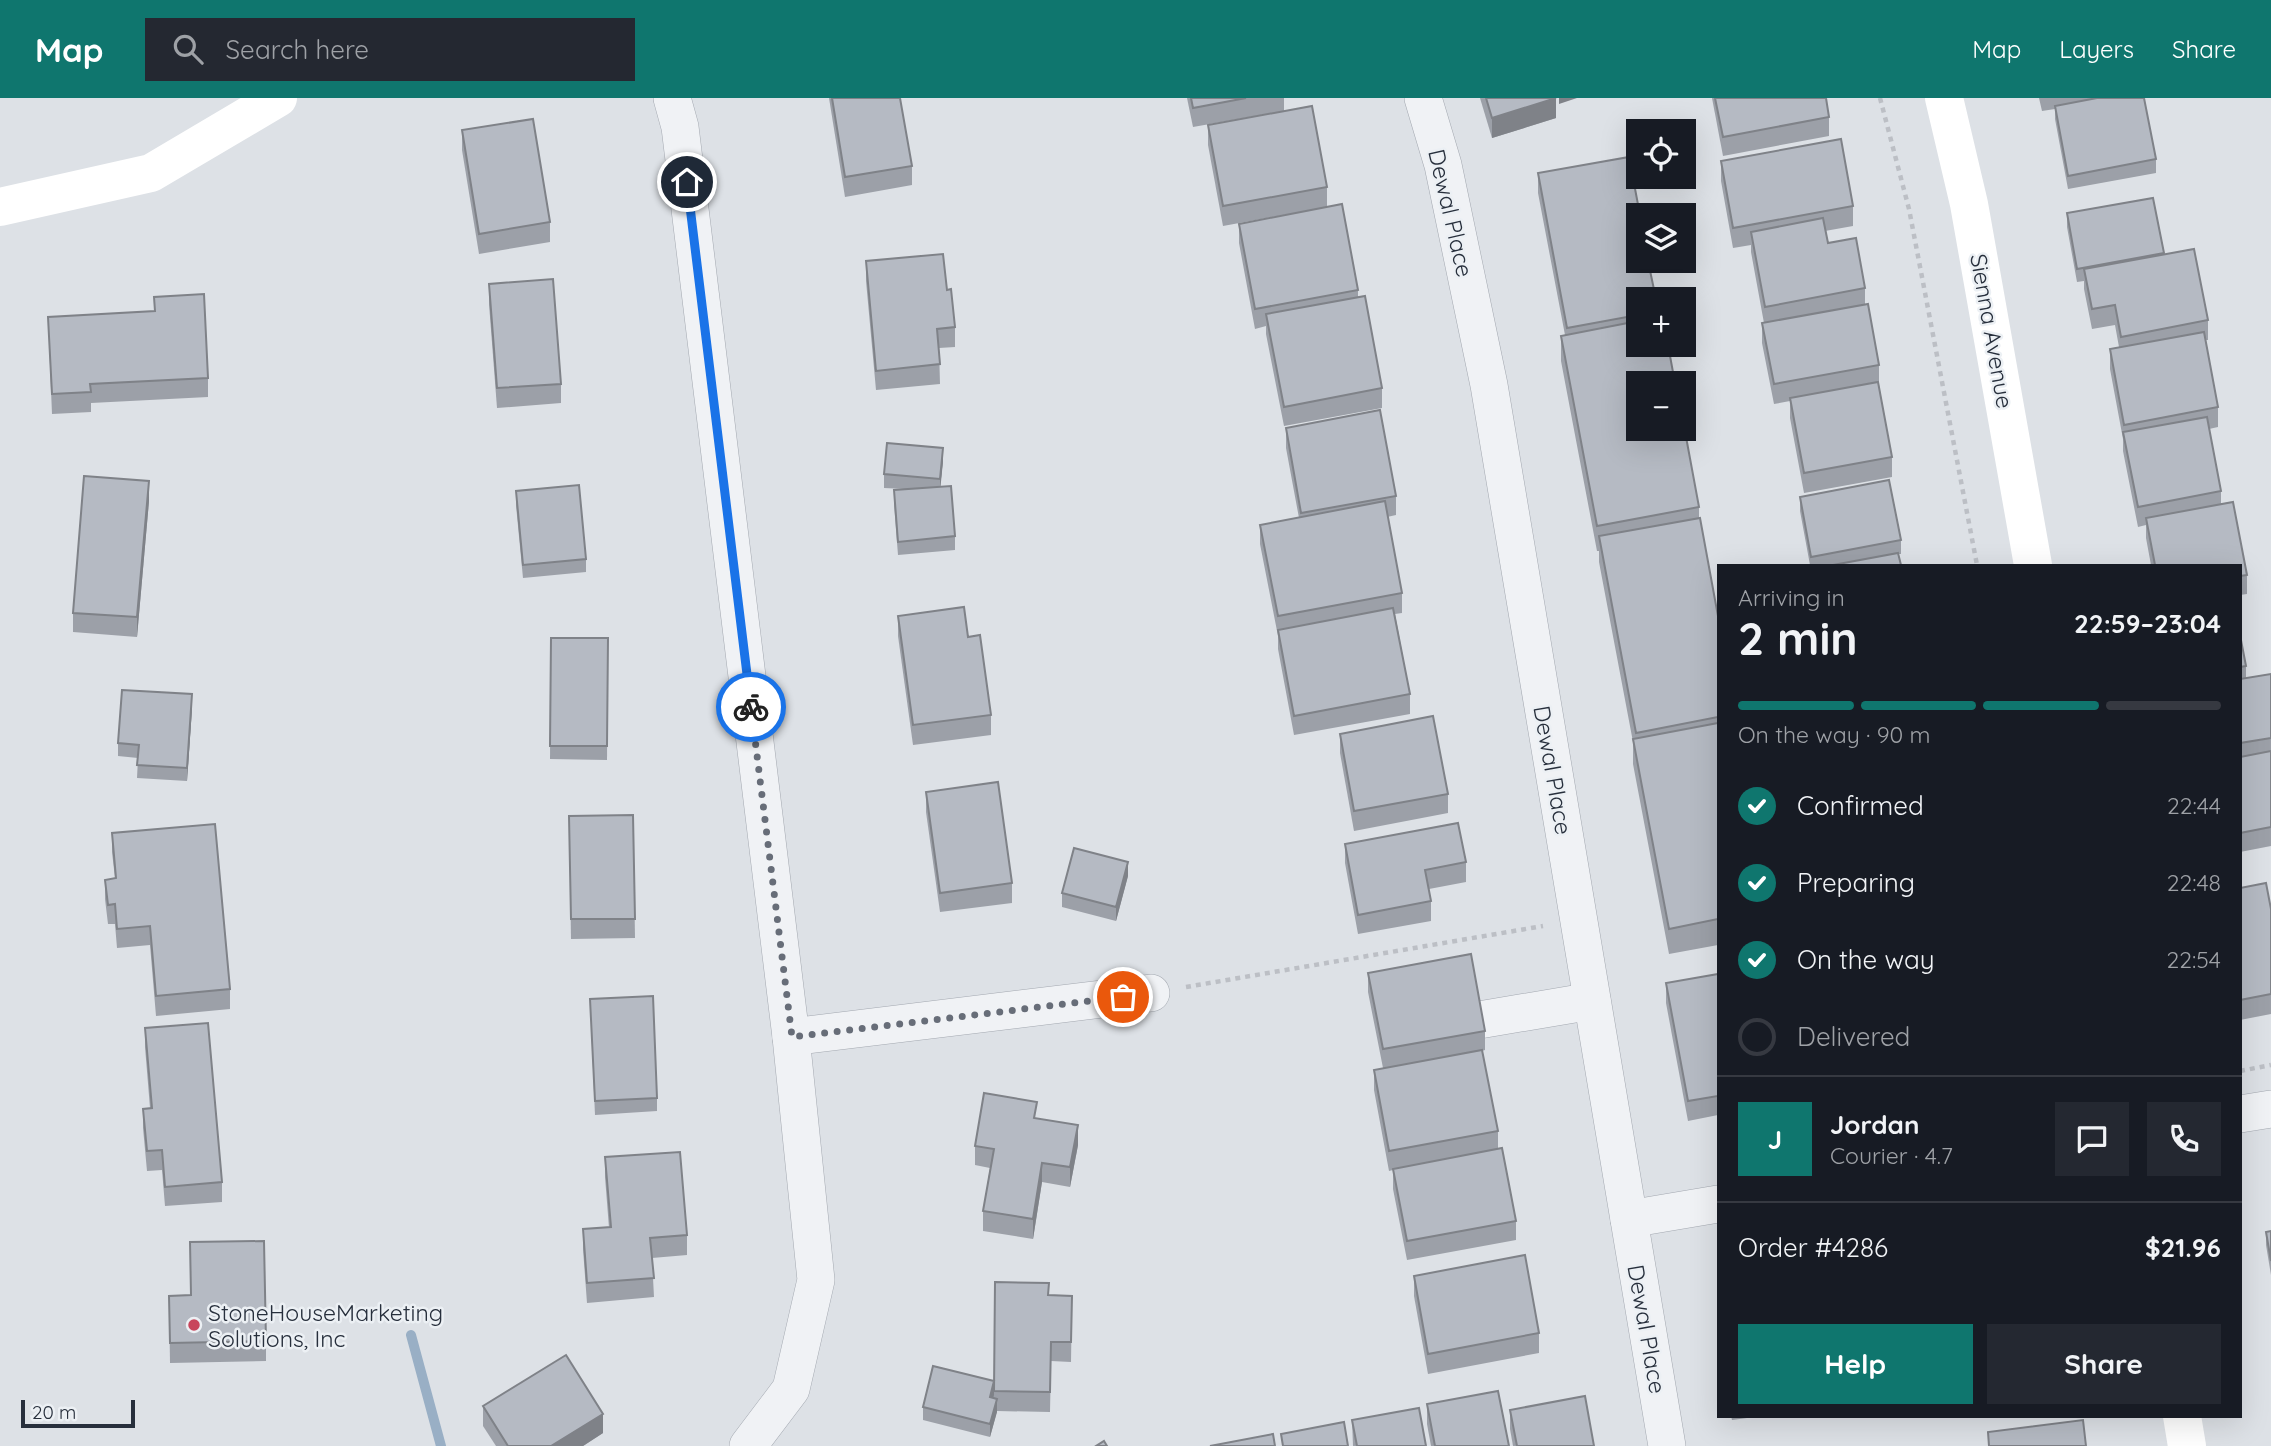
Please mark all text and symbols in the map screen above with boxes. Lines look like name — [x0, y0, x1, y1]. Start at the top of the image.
search box — [145, 18, 635, 81]
text: Map — [35, 29, 103, 70]
icon: search — [169, 30, 207, 68]
text: Search here — [225, 33, 369, 66]
text: Map — [1972, 34, 2021, 64]
text: Layers — [2059, 34, 2134, 64]
text: Share — [2172, 34, 2236, 64]
map controls — [1626, 119, 1696, 441]
button: locate — [1626, 119, 1696, 189]
street label: Dewal Place — [1422, 146, 1480, 280]
pin — [657, 152, 717, 212]
icon: home — [668, 163, 706, 201]
button: layers — [1626, 203, 1696, 273]
street label: Sienna Avenue — [1964, 252, 2020, 410]
button: + — [1626, 287, 1696, 357]
button: − — [1626, 371, 1696, 441]
text: Arriving in — [1738, 583, 1845, 612]
text: 22:59–23:04 — [2074, 607, 2221, 640]
text: 2 min — [1738, 609, 1858, 667]
courier — [716, 672, 786, 742]
icon: bike — [732, 688, 770, 726]
street label: Dewal Place — [1527, 703, 1579, 837]
text: On the way · 90 m — [1738, 720, 1931, 749]
icon: check — [1738, 787, 1776, 825]
text: Confirmed — [1797, 789, 1924, 822]
text: 22:44 — [2167, 791, 2221, 820]
icon: check — [1738, 864, 1776, 902]
text: Preparing — [1797, 866, 1915, 899]
text: 22:48 — [2167, 868, 2221, 897]
icon: check — [1738, 941, 1776, 979]
text: On the way — [1797, 943, 1935, 976]
text: 22:54 — [2167, 945, 2221, 974]
pin — [1093, 967, 1153, 1027]
icon: bag — [1104, 978, 1142, 1016]
text: Delivered — [1797, 1020, 1910, 1053]
button: chat — [2055, 1102, 2129, 1176]
button: phone — [2147, 1102, 2221, 1176]
text: Jordan — [1830, 1108, 1919, 1141]
text: J — [1768, 1123, 1782, 1156]
text: Courier · 4.7 — [1830, 1141, 1953, 1170]
text: Order #4286 — [1738, 1231, 1888, 1264]
text: $21.96 — [2145, 1231, 2221, 1264]
street label: Dewal Place — [1621, 1262, 1673, 1396]
place label: StoneHouseMarketing Solutions, Inc — [208, 1298, 443, 1353]
marker: StoneHouseMarketing Solutions, Inc — [186, 1317, 202, 1333]
button: Help — [1738, 1324, 1973, 1404]
button: Share — [1987, 1324, 2221, 1404]
scale bar — [21, 1397, 135, 1429]
text: 20 m — [32, 1400, 76, 1424]

